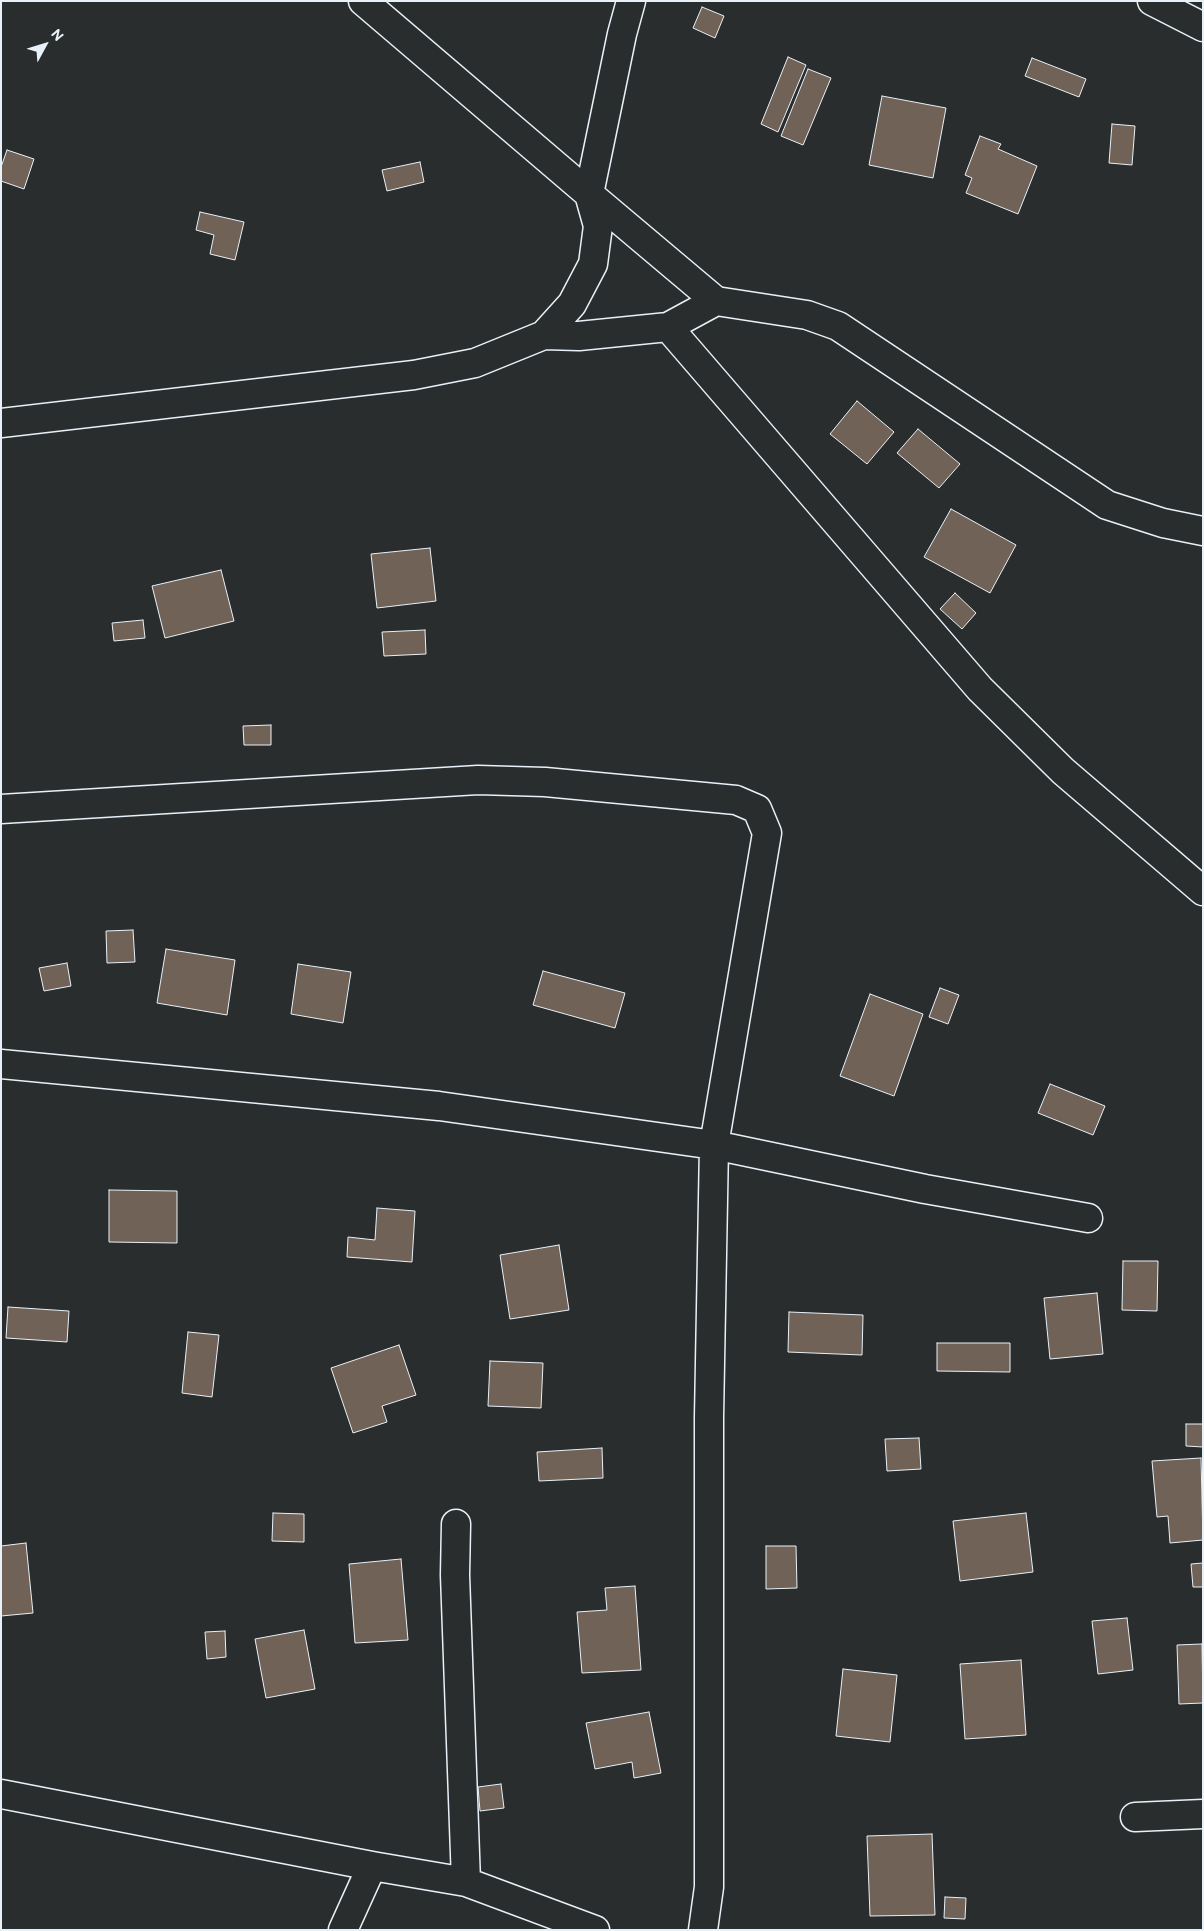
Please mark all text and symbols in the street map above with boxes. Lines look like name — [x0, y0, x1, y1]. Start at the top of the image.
north arrow — [20, 20, 70, 70]
text: N — [47, 26, 67, 45]

